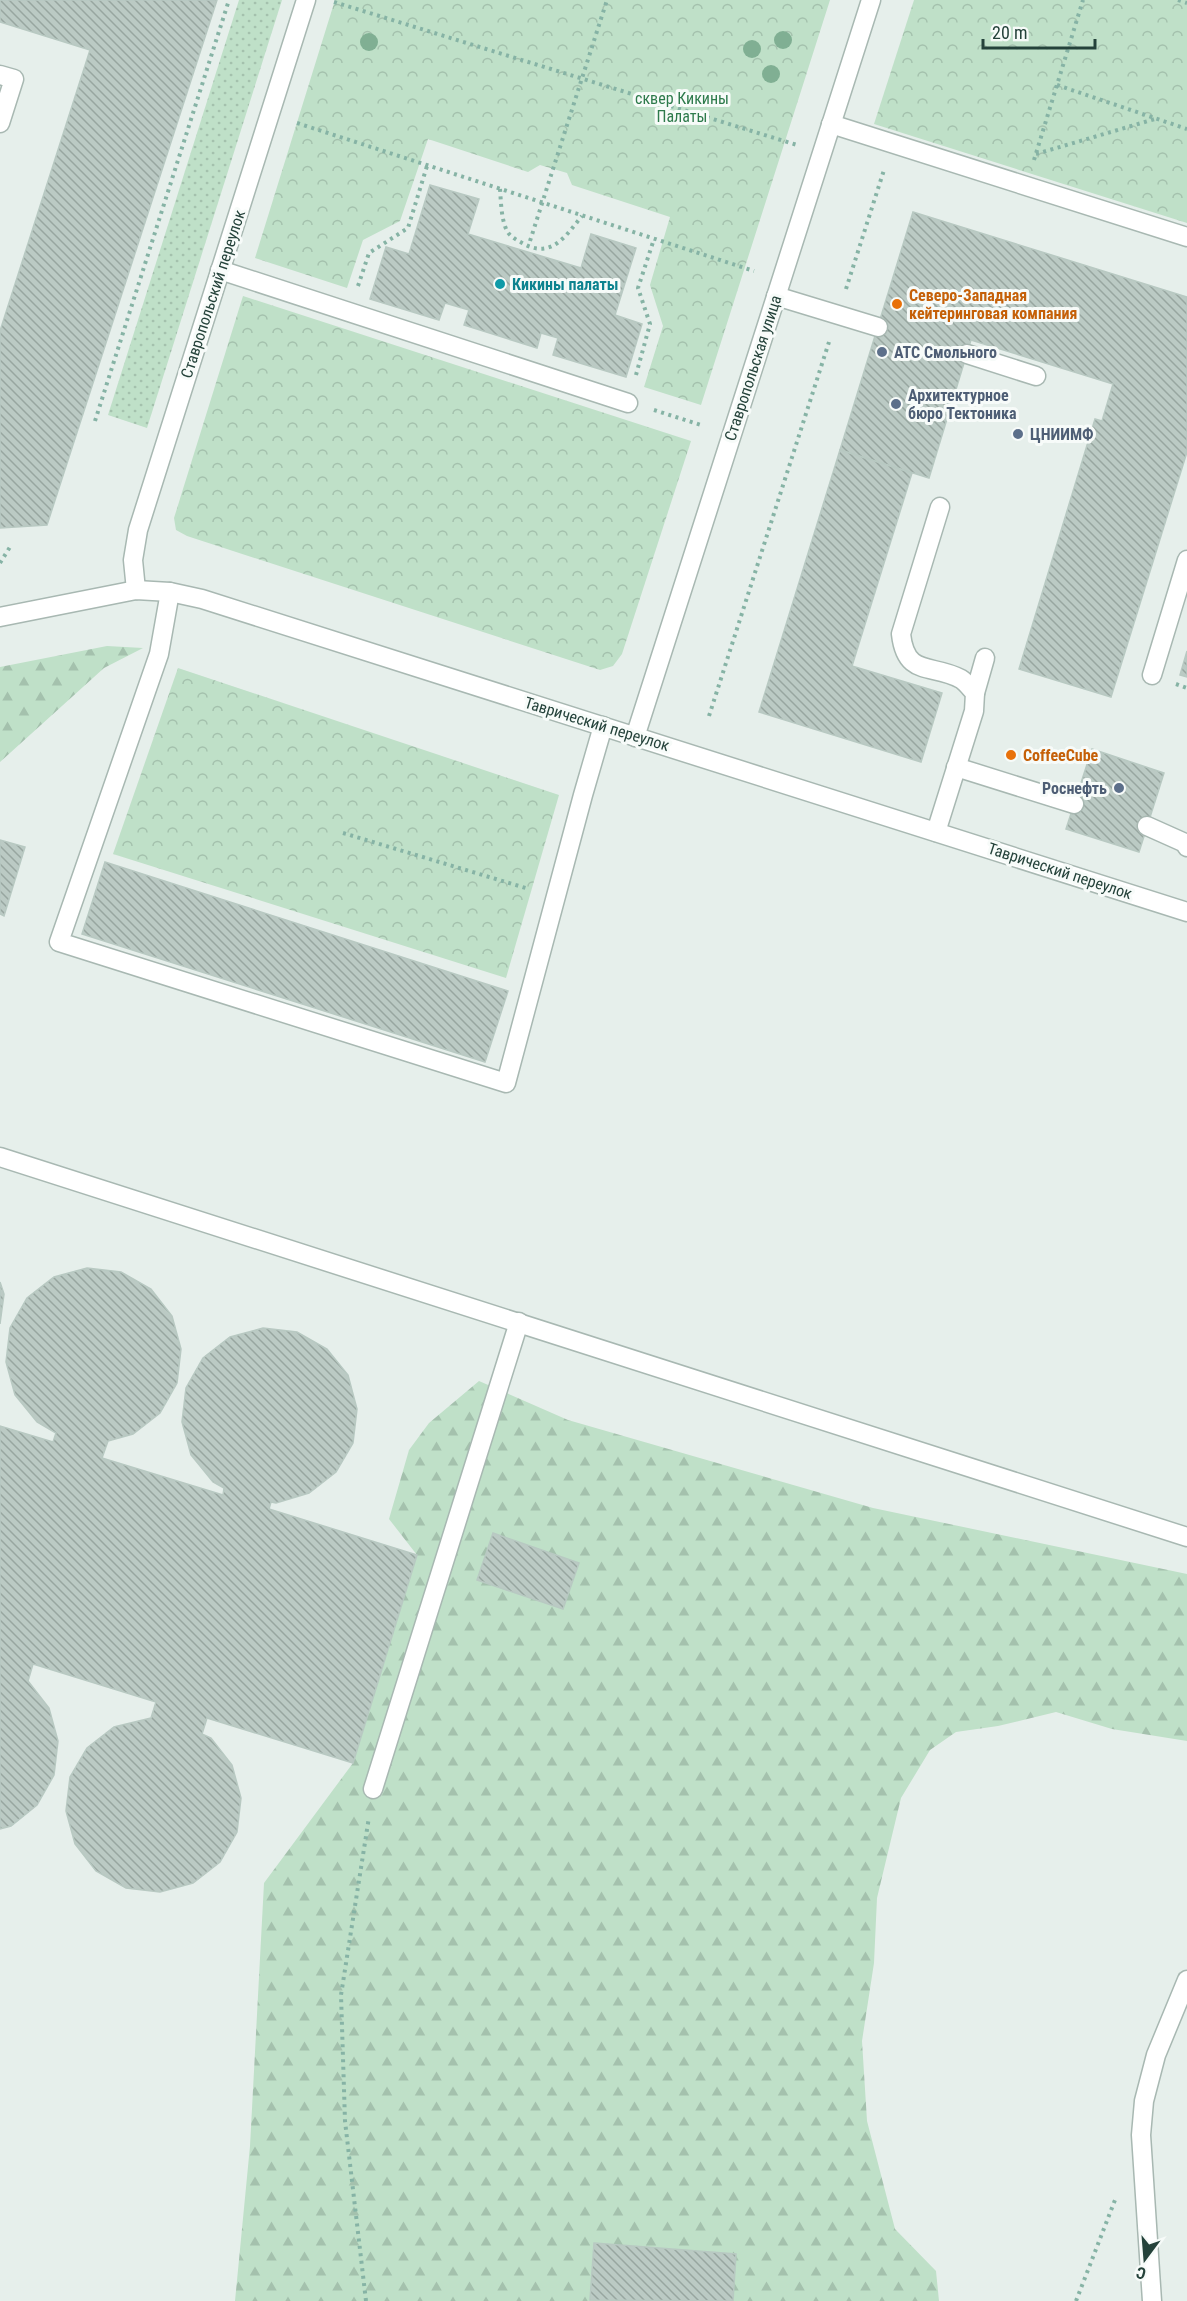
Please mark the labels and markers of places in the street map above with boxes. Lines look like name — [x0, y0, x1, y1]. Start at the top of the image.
place label: Кикины палаты — [512, 275, 618, 294]
marker: Кикины палаты — [493, 277, 507, 291]
place label: Северо-Западная кейтеринговая компания — [909, 286, 1077, 323]
marker: Северо-Западная кейтеринговая компания — [890, 297, 904, 311]
place label: АТС Смольного — [894, 343, 997, 362]
marker: АТС Смольного — [875, 345, 889, 359]
place label: Архитектурное бюро Тектоника — [908, 386, 1017, 423]
marker: Архитектурное бюро Тектоника — [889, 397, 903, 411]
place label: ЦНИИМФ — [1030, 425, 1094, 444]
marker: ЦНИИМФ — [1011, 427, 1025, 441]
place label: CoffeeCube — [1023, 746, 1099, 765]
marker: CoffeeCube — [1004, 748, 1018, 762]
place label: Роснефть — [1042, 779, 1107, 798]
marker: Роснефть — [1112, 781, 1126, 795]

